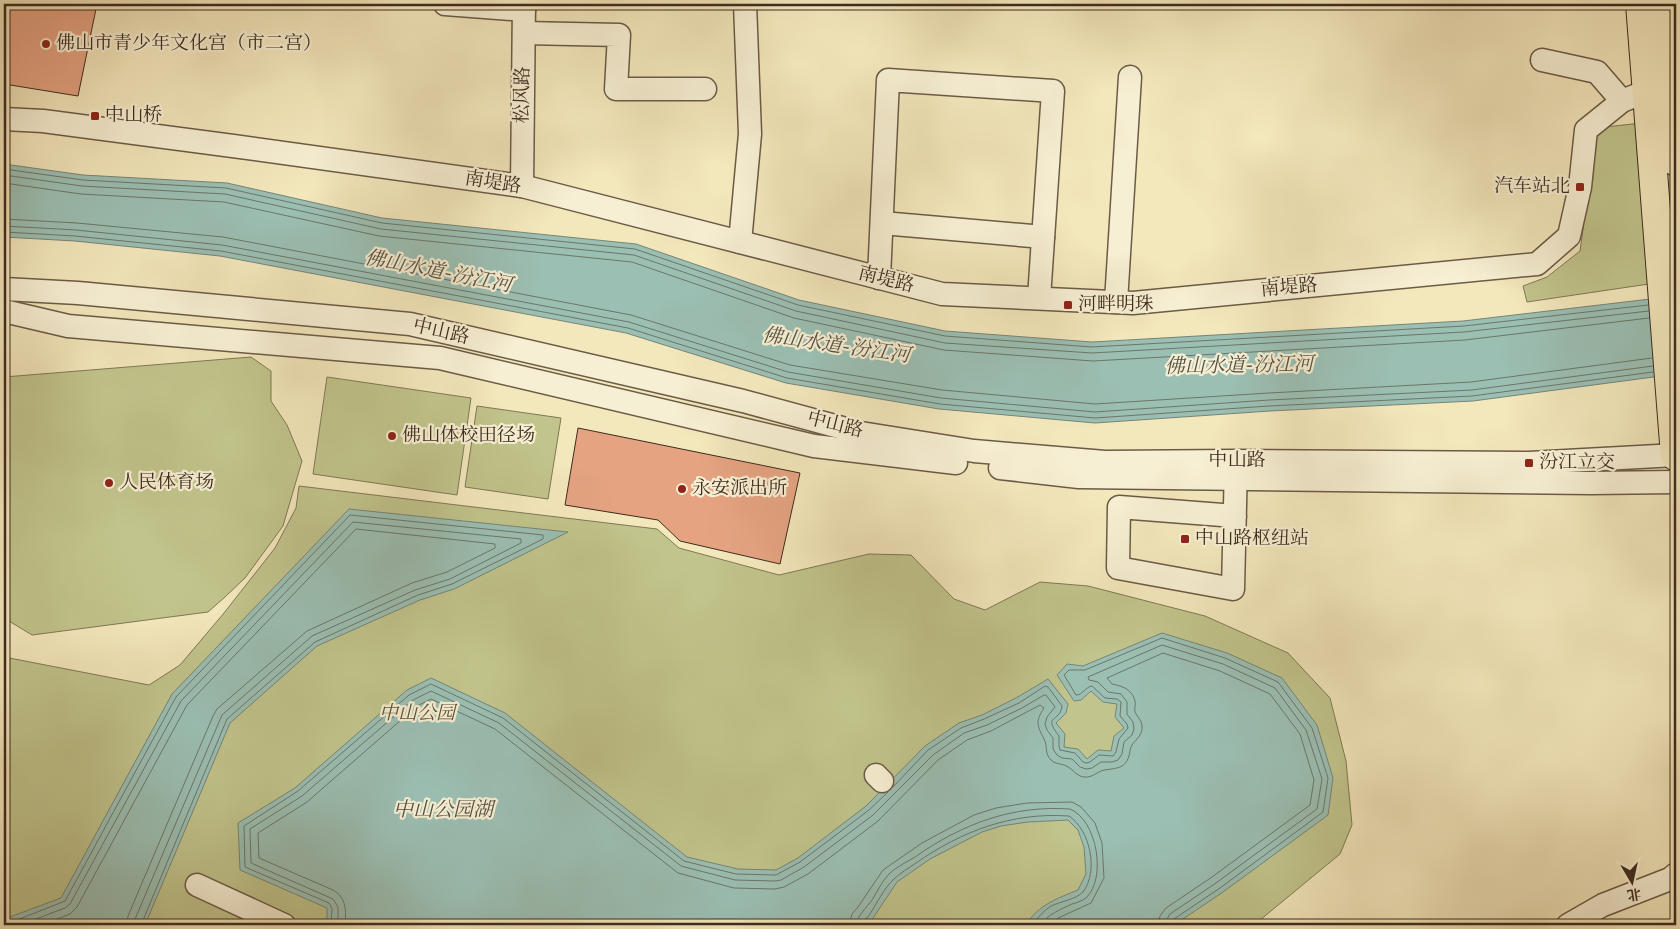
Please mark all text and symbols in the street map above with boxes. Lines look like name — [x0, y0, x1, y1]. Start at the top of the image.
place label: 佛山市青少年文化宫（市二宫） — [56, 32, 322, 56]
marker: 佛山市青少年文化宫（市二宫） — [40, 38, 52, 50]
street label: 松风路 — [511, 66, 535, 124]
place label: 中山桥 — [105, 104, 162, 128]
marker: 中山桥 — [89, 110, 101, 122]
street label: 南堤路 — [463, 167, 523, 199]
place label: 汽车站北 — [1494, 175, 1570, 199]
marker: 汽车站北 — [1574, 181, 1586, 193]
water label: 佛山水道-汾江河 — [363, 246, 516, 299]
street label: 南堤路 — [855, 261, 917, 299]
street label: 南堤路 — [1260, 274, 1318, 302]
place label: 河畔明珠 — [1078, 293, 1154, 317]
marker: 河畔明珠 — [1062, 299, 1074, 311]
street label: 中山路 — [411, 314, 471, 350]
water label: 佛山水道-汾江河 — [761, 323, 914, 369]
water label: 佛山水道-汾江河 — [1164, 352, 1317, 380]
street label: 中山路 — [804, 406, 866, 444]
place label: 佛山体校田径场 — [402, 424, 535, 448]
marker: 佛山体校田径场 — [386, 430, 398, 442]
street label: 中山路 — [1208, 449, 1266, 473]
place label: 汾江立交 — [1539, 451, 1615, 475]
marker: 汾江立交 — [1523, 457, 1535, 469]
place label: 人民体育场 — [119, 471, 214, 495]
marker: 人民体育场 — [103, 477, 115, 489]
place label: 永安派出所 — [692, 477, 787, 501]
marker: 永安派出所 — [676, 483, 688, 495]
place label: 中山路枢纽站 — [1195, 527, 1309, 551]
marker: 中山路枢纽站 — [1179, 533, 1191, 545]
park label: 中山公园 — [379, 702, 458, 726]
water label: 中山公园湖 — [393, 798, 496, 823]
north arrow — [1608, 856, 1658, 906]
text: 北 — [1626, 884, 1642, 904]

